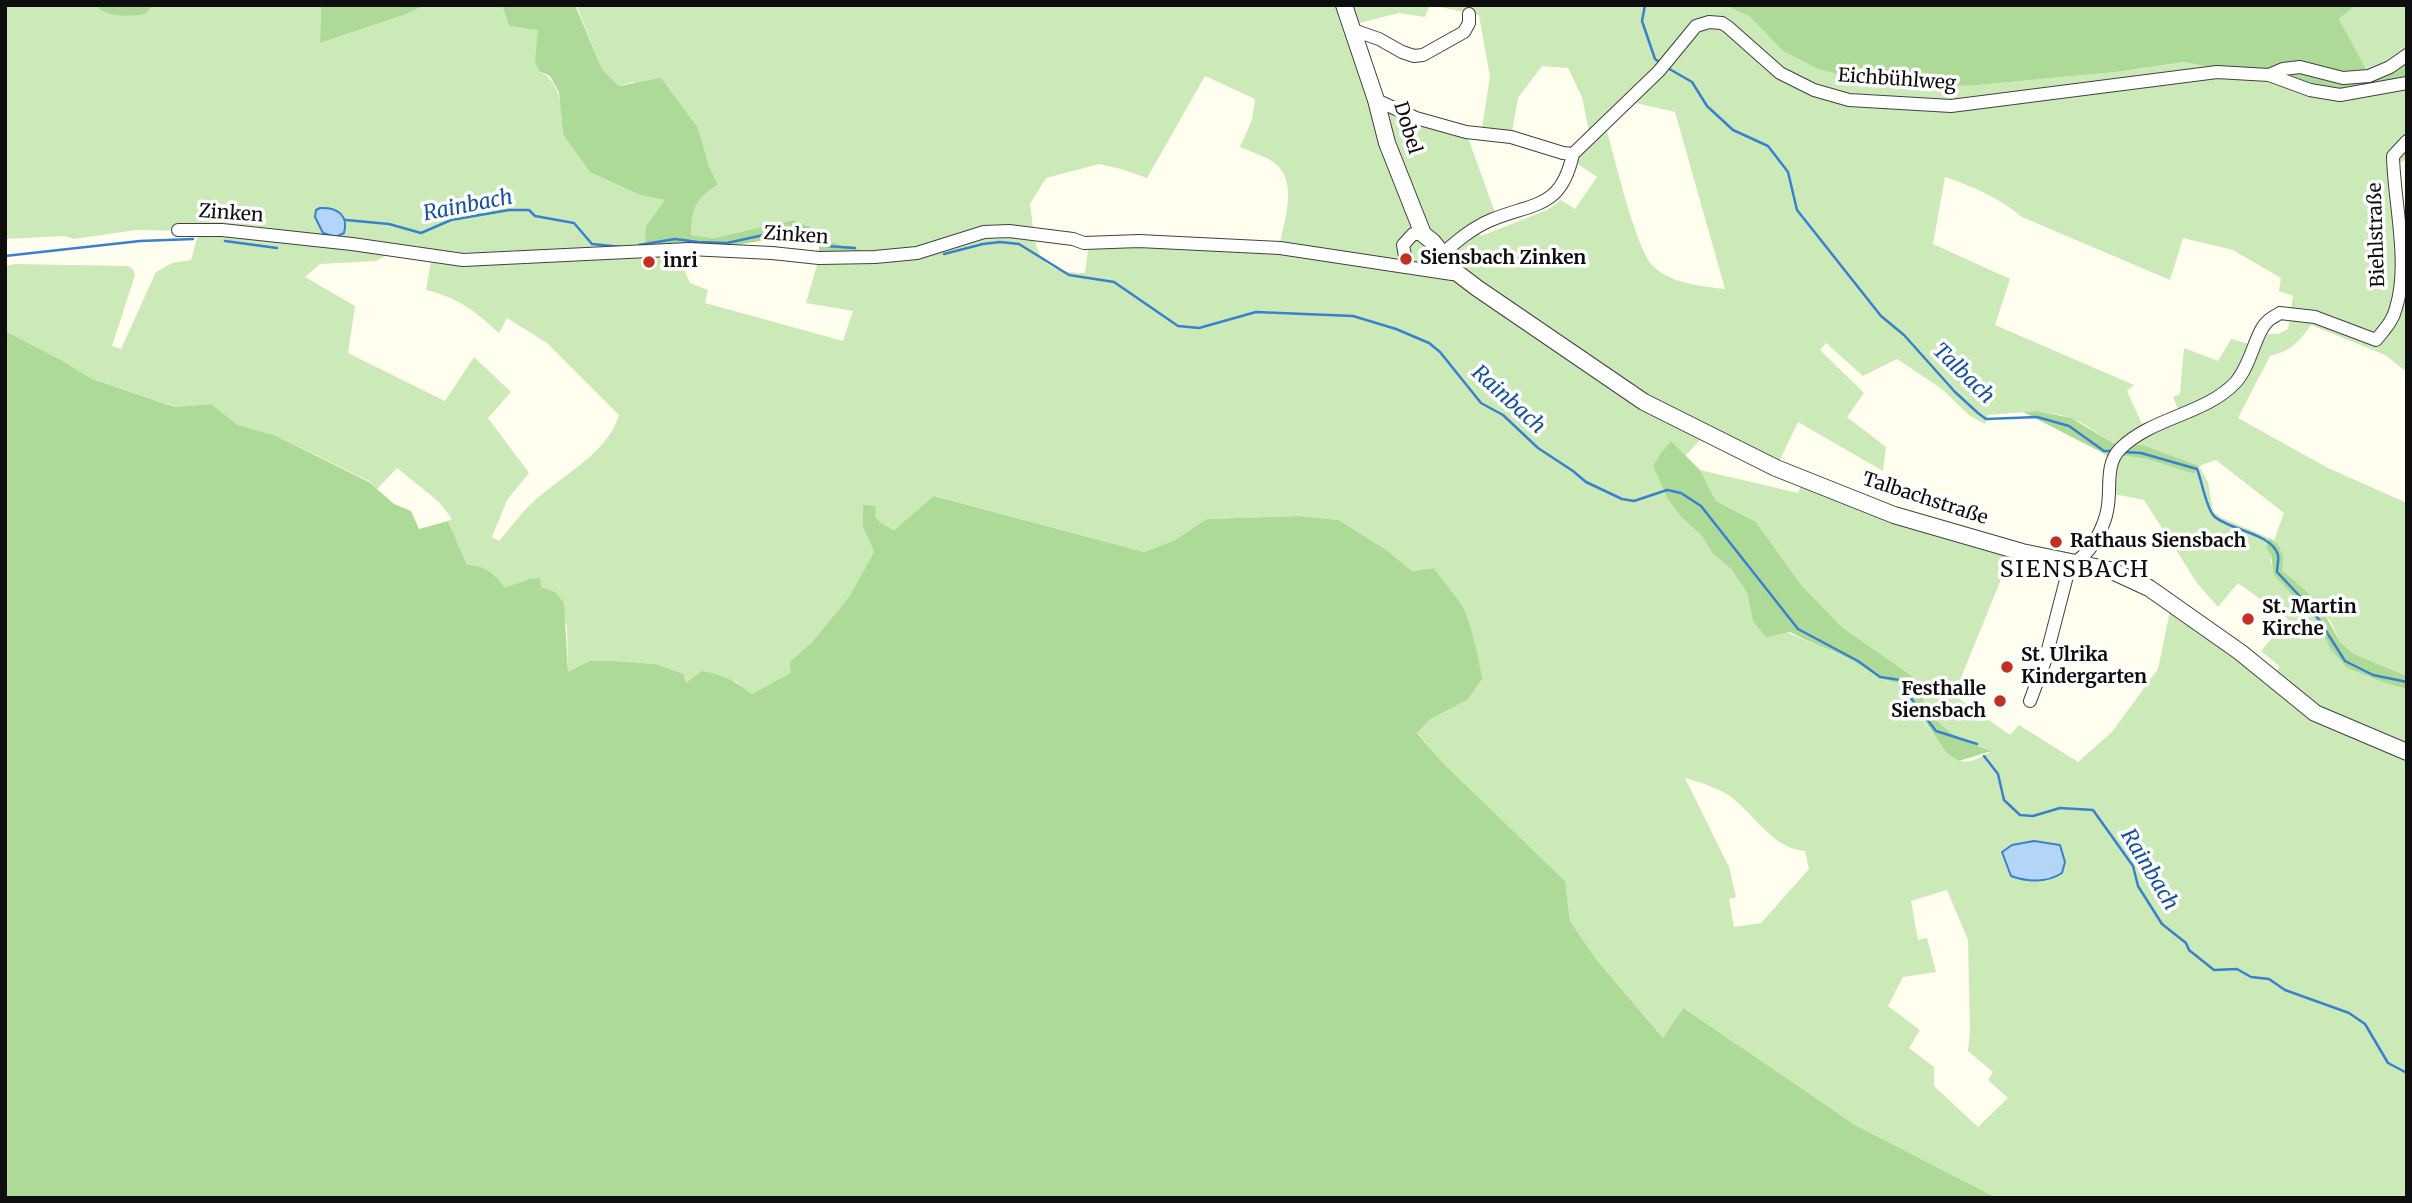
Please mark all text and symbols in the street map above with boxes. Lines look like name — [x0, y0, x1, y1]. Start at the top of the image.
street label: Eichbühlweg — [1837, 64, 1957, 96]
street label: Dobel — [1388, 99, 1426, 157]
street label: Biehlstraße — [2364, 182, 2390, 288]
water label: Rainbach — [421, 185, 515, 227]
street label: Zinken — [198, 200, 264, 228]
street label: Zinken — [763, 222, 829, 250]
place label: Siensbach Zinken — [1420, 248, 1586, 270]
place label: inri — [663, 251, 698, 273]
marker: Siensbach Zinken — [1398, 251, 1414, 267]
marker: inri — [641, 254, 657, 270]
water label: Talbach — [1927, 338, 1999, 410]
water label: Rainbach — [1466, 360, 1550, 440]
street label: Talbachstraße — [1859, 468, 1991, 530]
place label: Rathaus Siensbach — [2070, 531, 2246, 553]
marker: Rathaus Siensbach — [2048, 534, 2064, 550]
district label: SIENSBACH — [2001, 556, 2149, 584]
place label: St. Martin Kirche — [2262, 597, 2357, 641]
marker: St. Martin Kirche — [2240, 611, 2256, 627]
place label: St. Ulrika Kindergarten — [2021, 645, 2147, 689]
marker: St. Ulrika Kindergarten — [1999, 659, 2015, 675]
place label: Festhalle Siensbach — [1891, 679, 1986, 723]
marker: Festhalle Siensbach — [1992, 693, 2008, 709]
water label: Rainbach — [2115, 825, 2183, 915]

